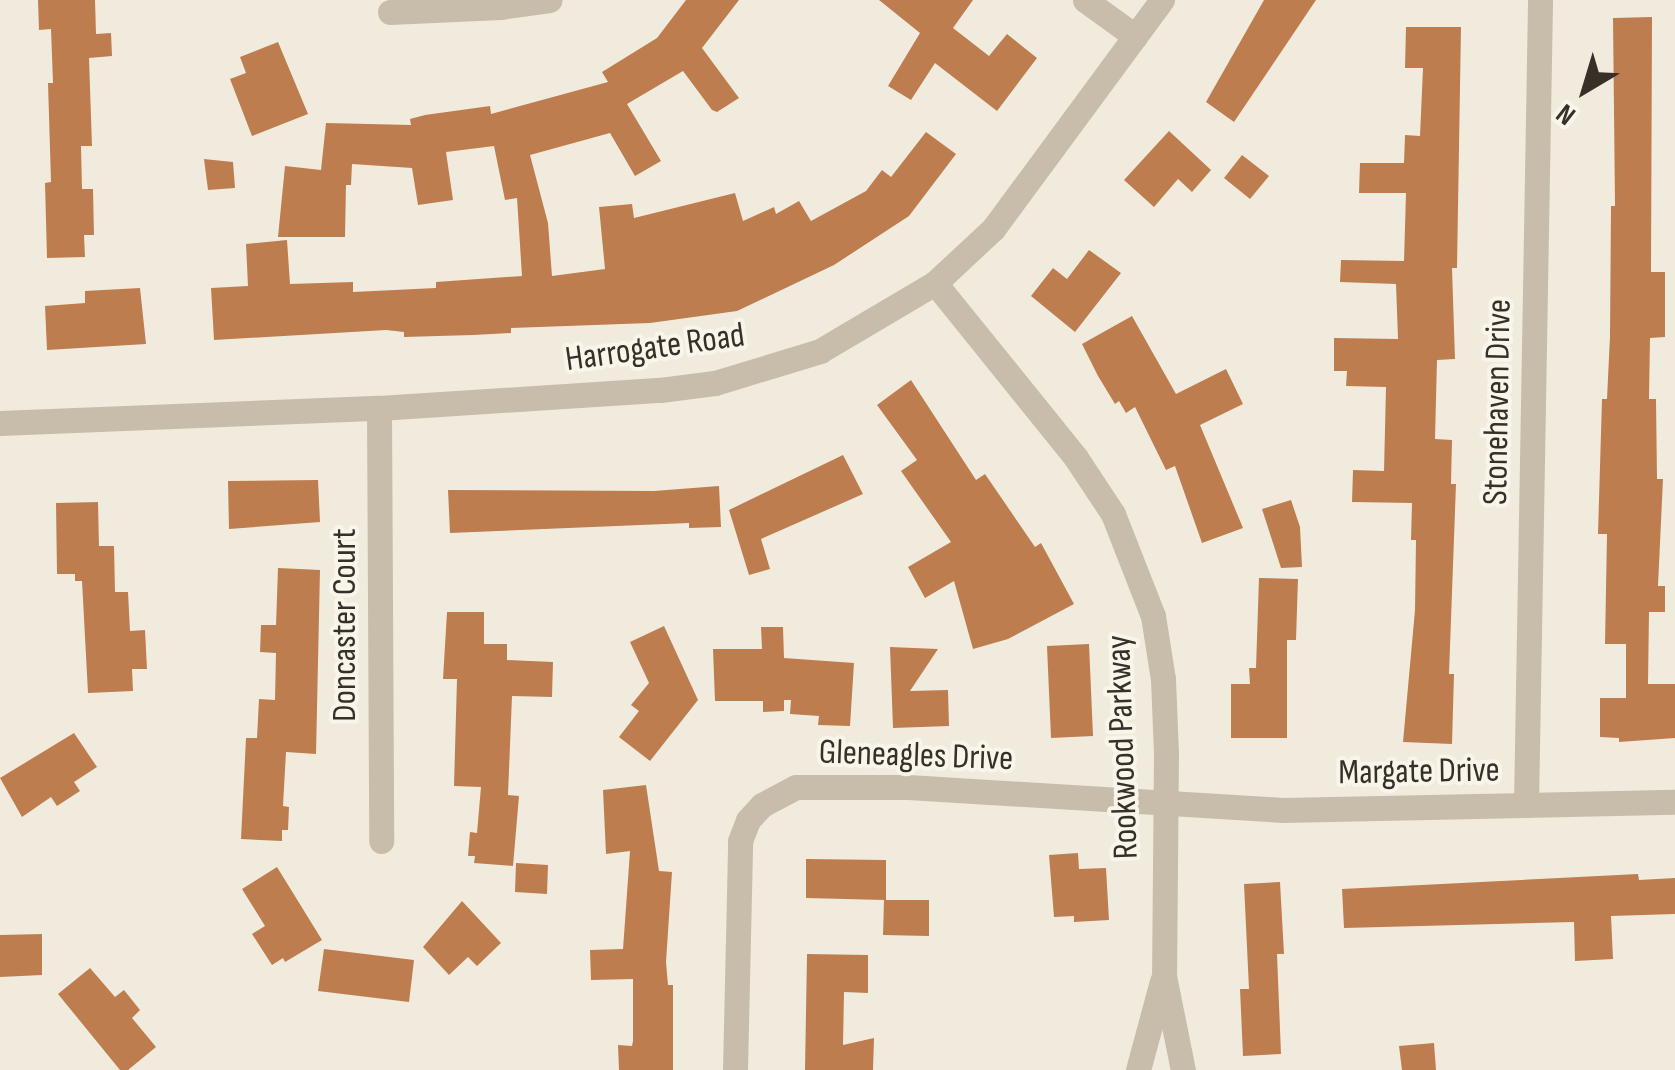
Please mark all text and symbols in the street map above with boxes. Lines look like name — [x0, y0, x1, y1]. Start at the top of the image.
north arrow — [1535, 40, 1635, 140]
text: N — [1550, 96, 1582, 132]
street label: Stonehaven Drive — [1475, 299, 1521, 505]
street label: Harrogate Road — [563, 315, 747, 381]
street label: Doncaster Court — [324, 528, 366, 722]
street label: Rookwood Parkway — [1098, 634, 1148, 860]
street label: Gleneagles Drive — [818, 732, 1014, 780]
street label: Margate Drive — [1338, 750, 1500, 794]

